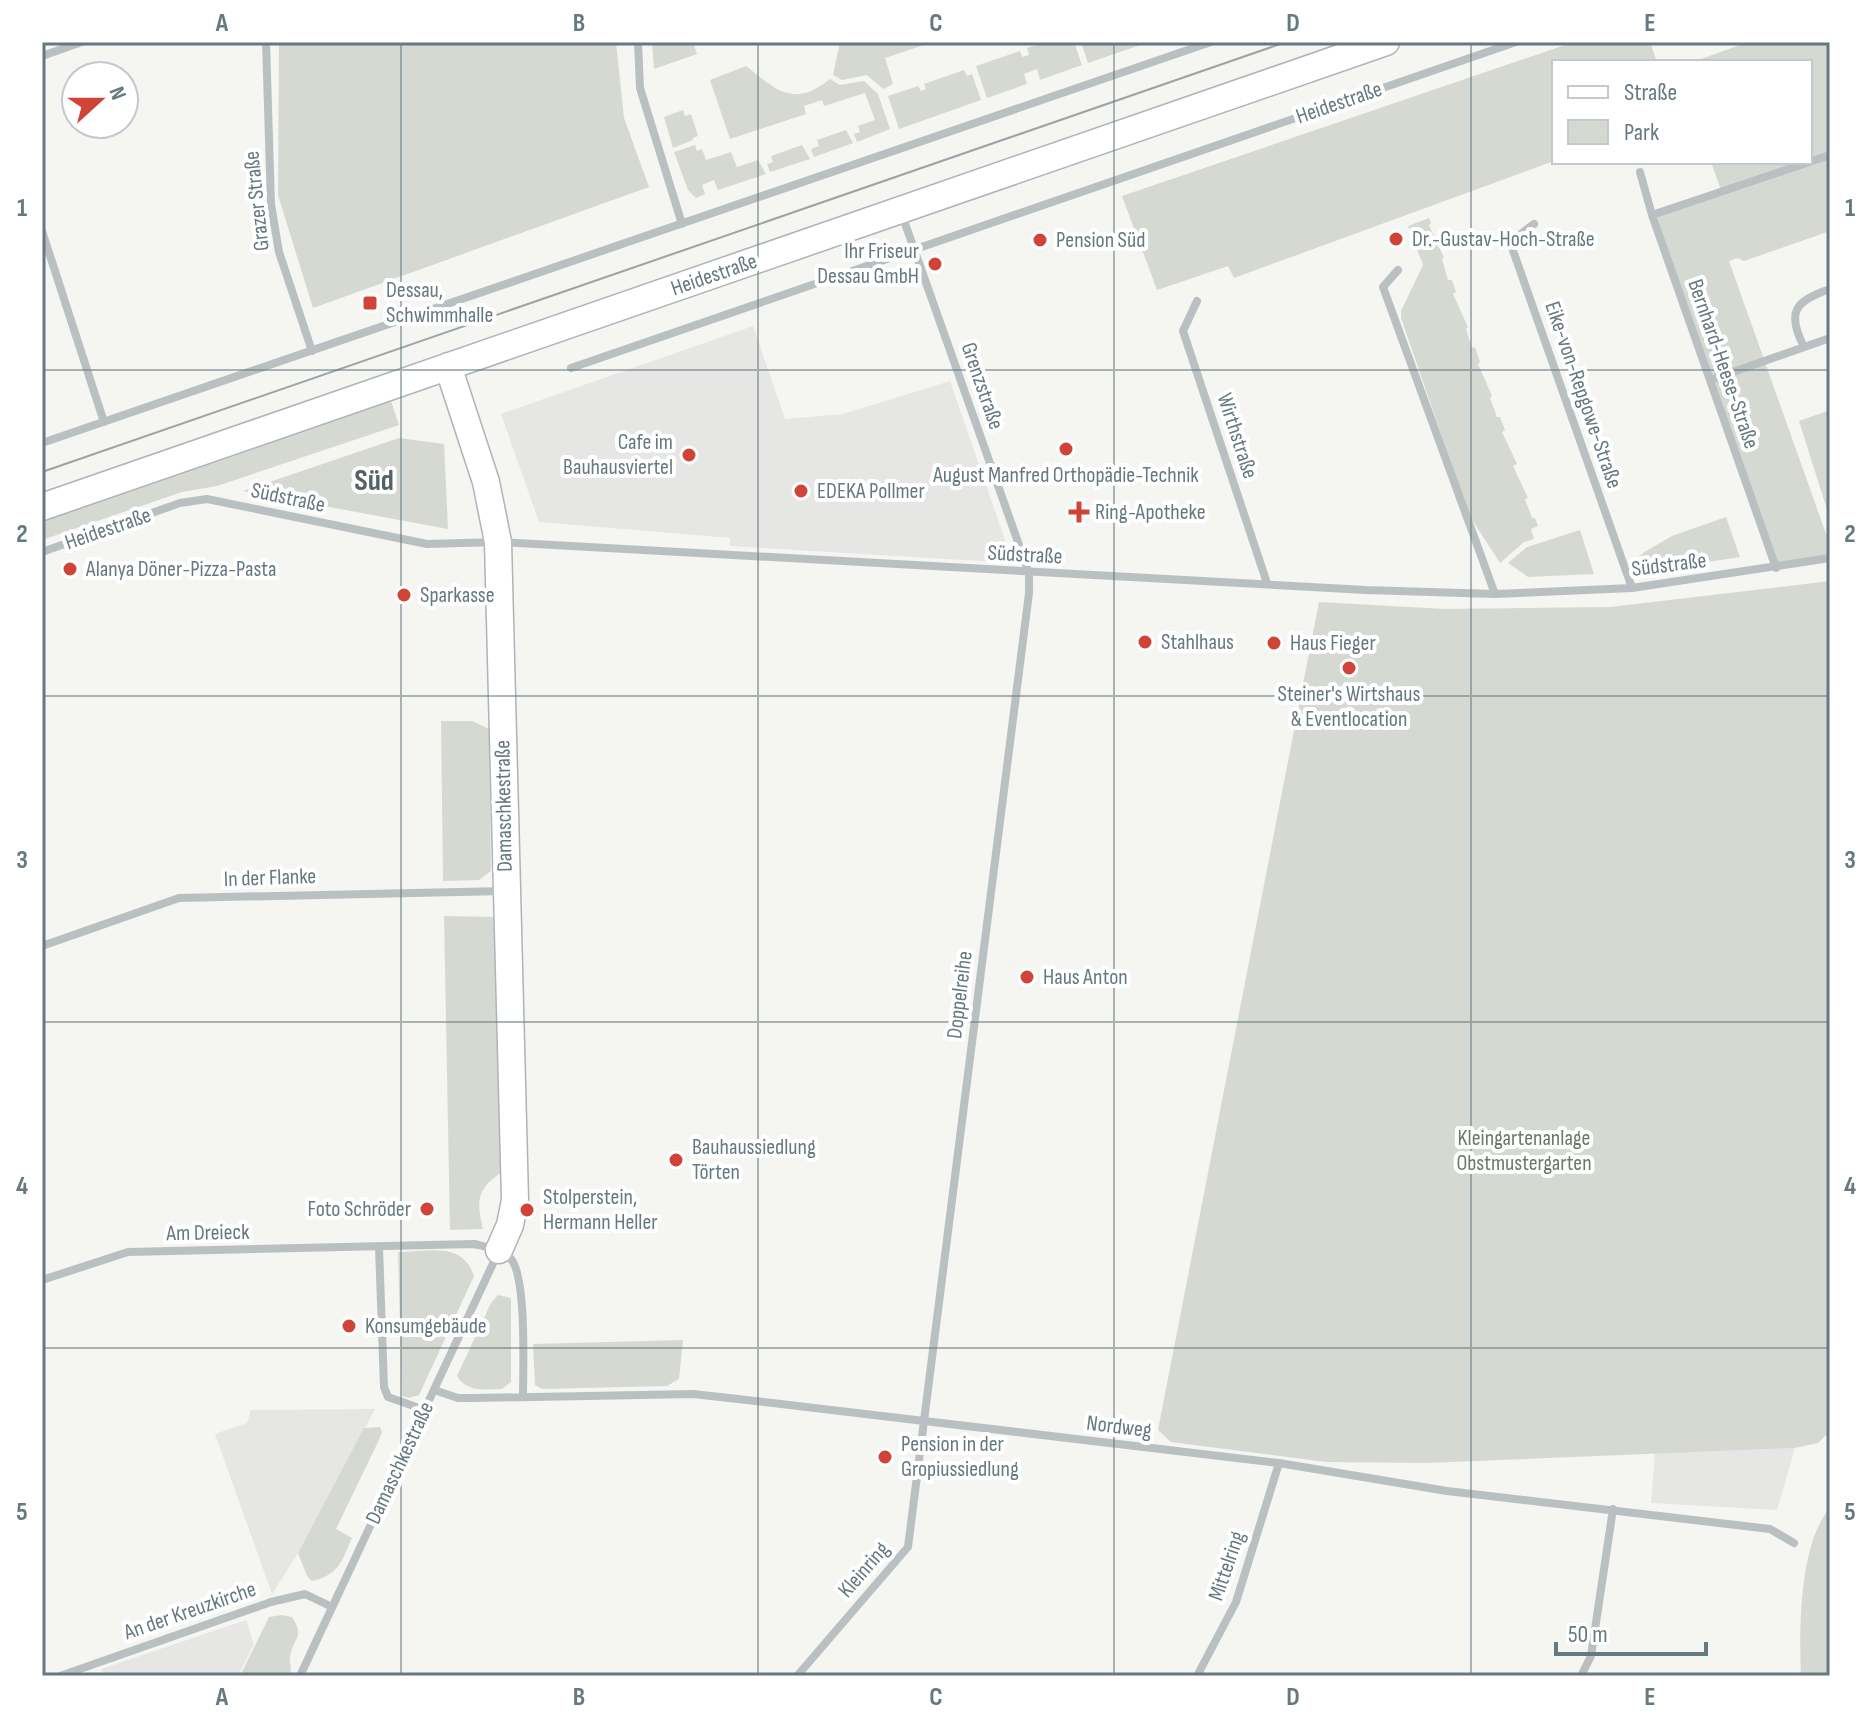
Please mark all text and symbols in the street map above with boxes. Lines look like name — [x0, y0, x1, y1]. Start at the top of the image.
text: A — [215, 8, 229, 39]
text: B — [573, 8, 585, 39]
text: C — [929, 8, 943, 39]
text: D — [1286, 8, 1300, 39]
text: E — [1644, 8, 1656, 39]
north arrow — [60, 60, 140, 140]
legend — [1552, 60, 1812, 164]
street label: Heidestraße — [1292, 76, 1386, 130]
text: Straße — [1624, 78, 1677, 107]
text: N — [103, 83, 132, 104]
text: Park — [1624, 118, 1659, 147]
street label: Grazer Straße — [238, 150, 276, 252]
text: 1 — [17, 193, 27, 224]
text: 1 — [1845, 193, 1855, 224]
place label: Dr.-Gustav-Hoch-Straße — [1412, 226, 1595, 253]
place label: Pension Süd — [1056, 227, 1145, 254]
marker: Dr.-Gustav-Hoch-Straße — [1387, 230, 1405, 248]
marker: Pension Süd — [1031, 231, 1049, 249]
place label: Ihr Friseur Dessau GmbH — [817, 238, 919, 290]
street label: Heidestraße — [667, 248, 761, 302]
marker: Ihr Friseur Dessau GmbH — [926, 255, 944, 273]
street label: Bernhard-Heese-Straße — [1681, 276, 1765, 452]
place label: Dessau, Schwimmhalle — [386, 277, 493, 329]
marker: Dessau, Schwimmhalle — [361, 294, 379, 312]
street label: Eike-von-Repgowe-Straße — [1538, 298, 1628, 492]
street label: Grenzstraße — [955, 339, 1009, 433]
street label: Wirthstraße — [1211, 390, 1263, 482]
place label: Cafe im Bauhausviertel — [563, 429, 673, 481]
marker: August Manfred Orthopädie-Technik — [1057, 440, 1075, 458]
marker: Cafe im Bauhausviertel — [680, 446, 698, 464]
place label: August Manfred Orthopädie-Technik — [932, 462, 1199, 489]
district label: Süd — [354, 463, 394, 499]
street label: Südstraße — [249, 477, 327, 519]
place label: EDEKA Pollmer — [817, 478, 925, 505]
marker: EDEKA Pollmer — [792, 482, 810, 500]
place label: Ring-Apotheke — [1095, 499, 1206, 526]
street label: Heidestraße — [61, 502, 155, 556]
marker: Ring-Apotheke — [1070, 503, 1088, 521]
text: 2 — [16, 519, 28, 550]
text: 2 — [1844, 519, 1856, 550]
street label: Südstraße — [987, 540, 1063, 570]
street label: Südstraße — [1630, 547, 1708, 583]
place label: Alanya Döner-Pizza-Pasta — [85, 556, 276, 583]
marker: Alanya Döner-Pizza-Pasta — [61, 560, 79, 578]
place label: Sparkasse — [420, 582, 495, 609]
marker: Sparkasse — [395, 586, 413, 604]
place label: Stahlhaus — [1161, 629, 1234, 656]
place label: Haus Fieger — [1290, 630, 1376, 657]
marker: Stahlhaus — [1136, 633, 1154, 651]
marker: Haus Fieger — [1265, 634, 1283, 652]
marker: Steiner's Wirtshaus & Eventlocation — [1340, 659, 1358, 677]
place label: Steiner's Wirtshaus & Eventlocation — [1278, 681, 1421, 733]
street label: Damaschkestraße — [489, 740, 519, 872]
text: 3 — [16, 845, 28, 876]
text: 3 — [1844, 845, 1856, 876]
street label: In der Flanke — [223, 863, 317, 893]
street label: Doppelreihe — [941, 950, 979, 1040]
place label: Haus Anton — [1043, 964, 1128, 991]
marker: Haus Anton — [1018, 968, 1036, 986]
park label: Kleingartenanlage Obstmustergarten — [1456, 1125, 1592, 1177]
place label: Bauhaussiedlung Törten — [692, 1134, 816, 1186]
marker: Bauhaussiedlung Törten — [667, 1151, 685, 1169]
text: 4 — [16, 1171, 28, 1202]
text: 4 — [1844, 1171, 1856, 1202]
place label: Stolperstein, Hermann Heller — [543, 1184, 658, 1236]
place label: Foto Schröder — [308, 1196, 411, 1223]
marker: Foto Schröder — [418, 1200, 436, 1218]
marker: Stolperstein, Hermann Heller — [518, 1201, 536, 1219]
street label: Am Dreieck — [165, 1219, 250, 1247]
place label: Konsumgebäude — [365, 1313, 487, 1340]
marker: Konsumgebäude — [340, 1317, 358, 1335]
street label: Damaschkestraße — [360, 1398, 440, 1528]
street label: Nordweg — [1085, 1410, 1153, 1444]
place label: Pension in der Gropiussiedlung — [901, 1431, 1019, 1483]
marker: Pension in der Gropiussiedlung — [876, 1448, 894, 1466]
text: 5 — [16, 1497, 28, 1528]
text: 5 — [1844, 1497, 1856, 1528]
street label: Mittelring — [1203, 1527, 1252, 1604]
street label: Kleinring — [832, 1536, 896, 1603]
street label: An der Kreuzkirche — [119, 1576, 260, 1647]
scale bar — [1556, 1606, 1706, 1656]
text: 50 m — [1568, 1620, 1608, 1649]
text: A — [215, 1682, 229, 1713]
text: B — [573, 1682, 585, 1713]
text: C — [929, 1682, 943, 1713]
text: D — [1286, 1682, 1300, 1713]
text: E — [1644, 1682, 1656, 1713]

